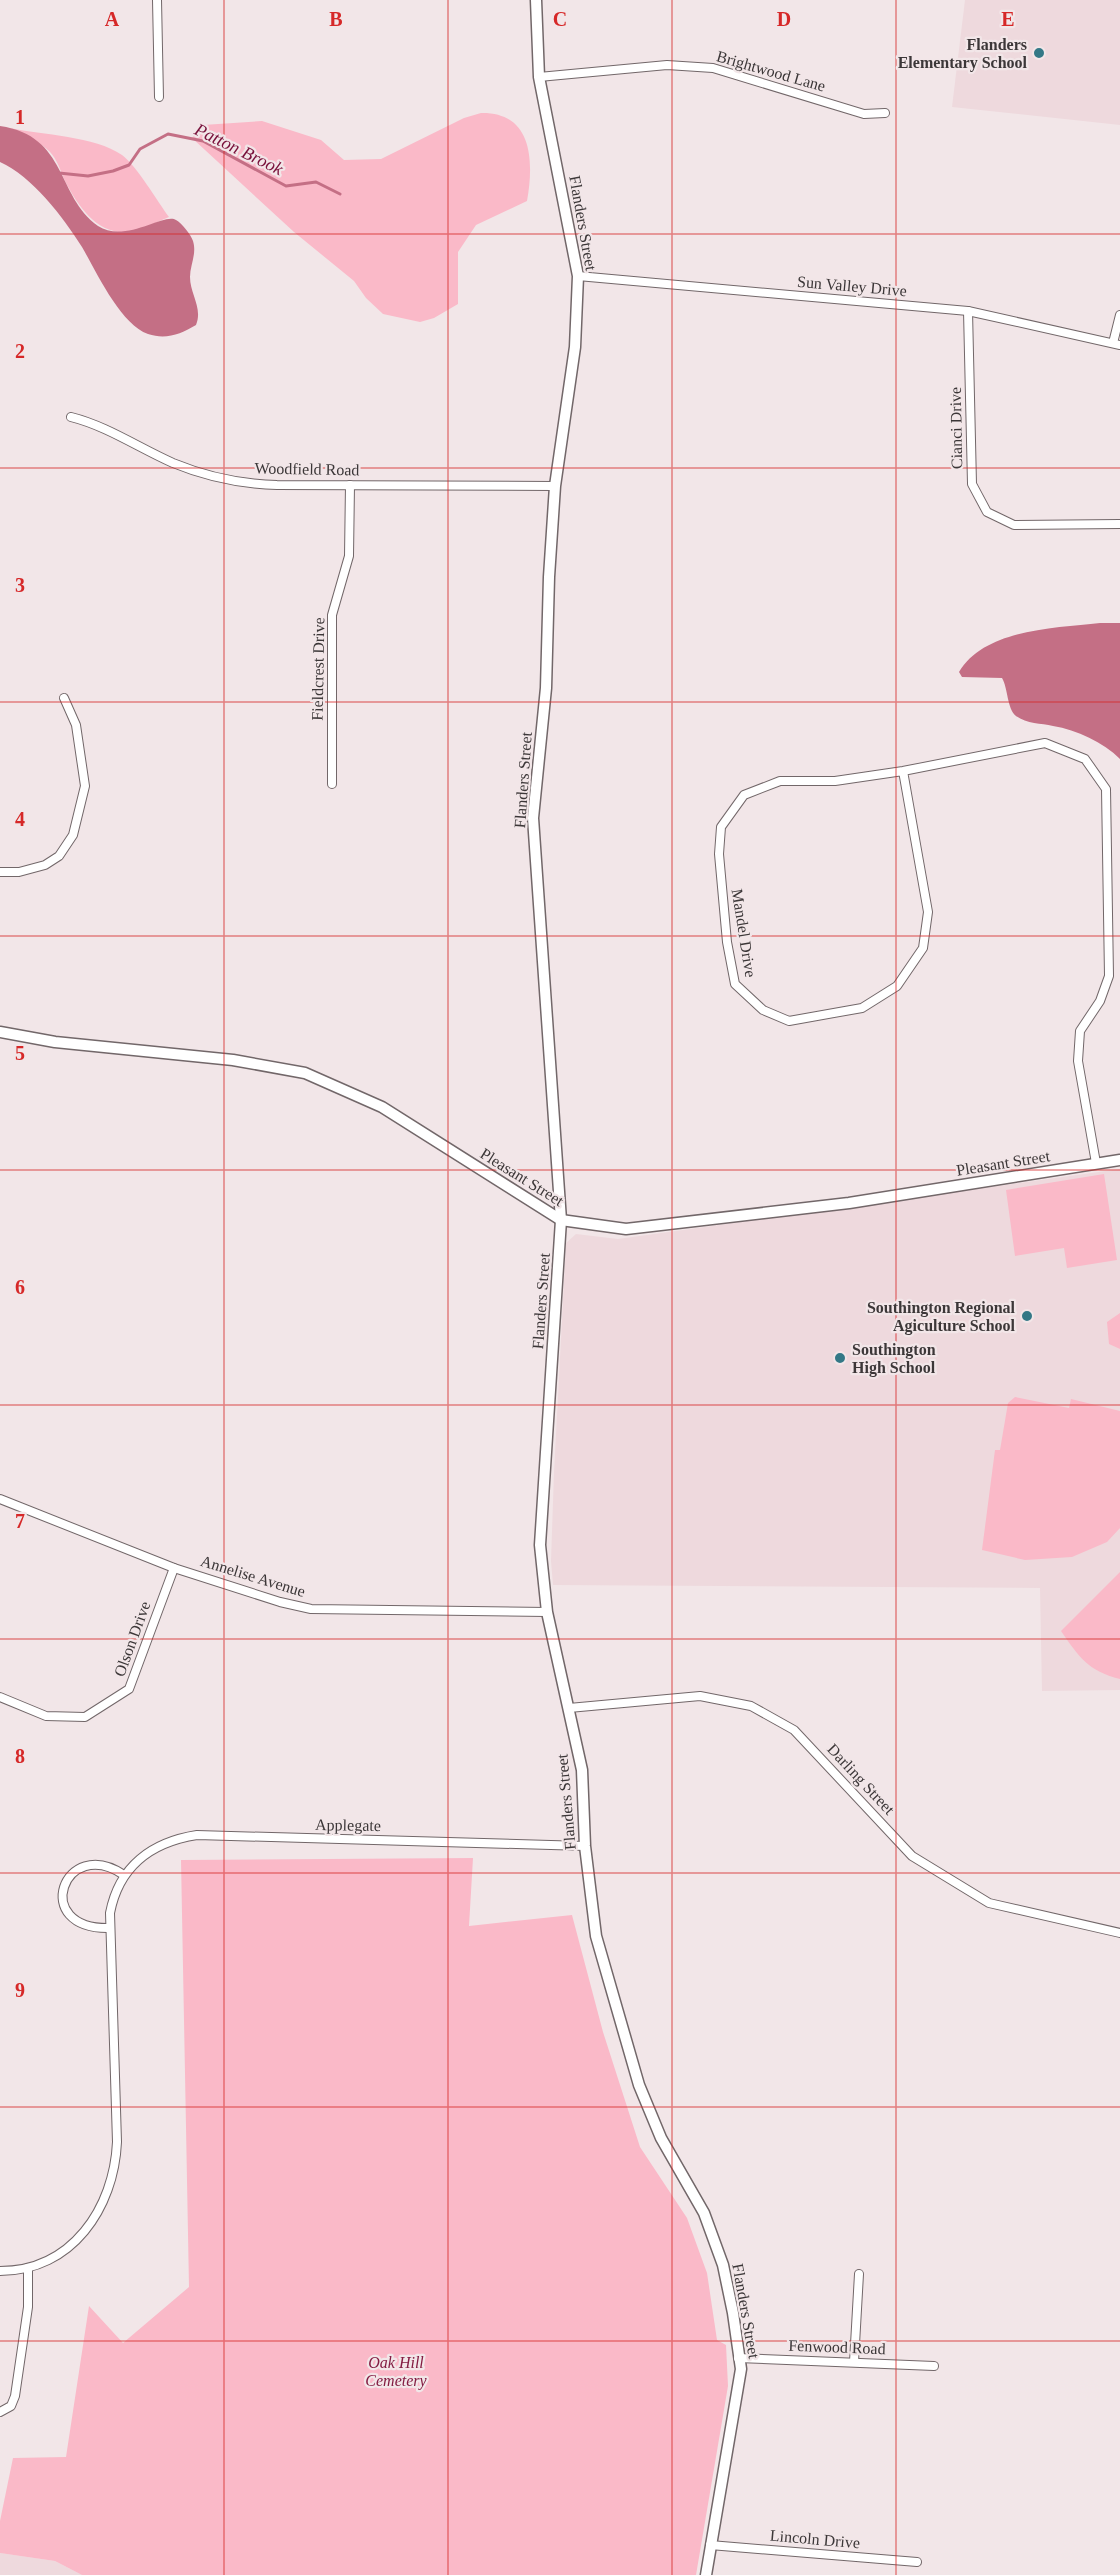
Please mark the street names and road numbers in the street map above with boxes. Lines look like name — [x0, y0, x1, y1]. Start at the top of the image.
street label: Brightwood Lane — [714, 47, 827, 96]
street label: Flanders Street — [566, 174, 600, 273]
street label: Sun Valley Drive — [796, 273, 907, 300]
street label: Cianci Drive — [947, 387, 965, 469]
street label: Woodfield Road — [254, 460, 360, 478]
street label: Fieldcrest Drive — [309, 617, 327, 721]
street label: Flanders Street — [511, 731, 535, 829]
street label: Mandel Drive — [729, 888, 759, 978]
street label: Pleasant Street — [477, 1145, 567, 1210]
street label: Pleasant Street — [955, 1147, 1052, 1179]
street label: Flanders Street — [529, 1252, 553, 1350]
street label: Annelise Avenue — [199, 1552, 307, 1600]
street label: Olson Drive — [111, 1599, 153, 1679]
street label: Darling Street — [823, 1740, 898, 1819]
street label: Flanders Street — [553, 1753, 579, 1851]
street label: Applegate — [315, 1816, 381, 1835]
street label: Flanders Street — [729, 2262, 763, 2361]
street label: Fenwood Road — [788, 2337, 886, 2357]
street label: Lincoln Drive — [769, 2527, 861, 2551]

